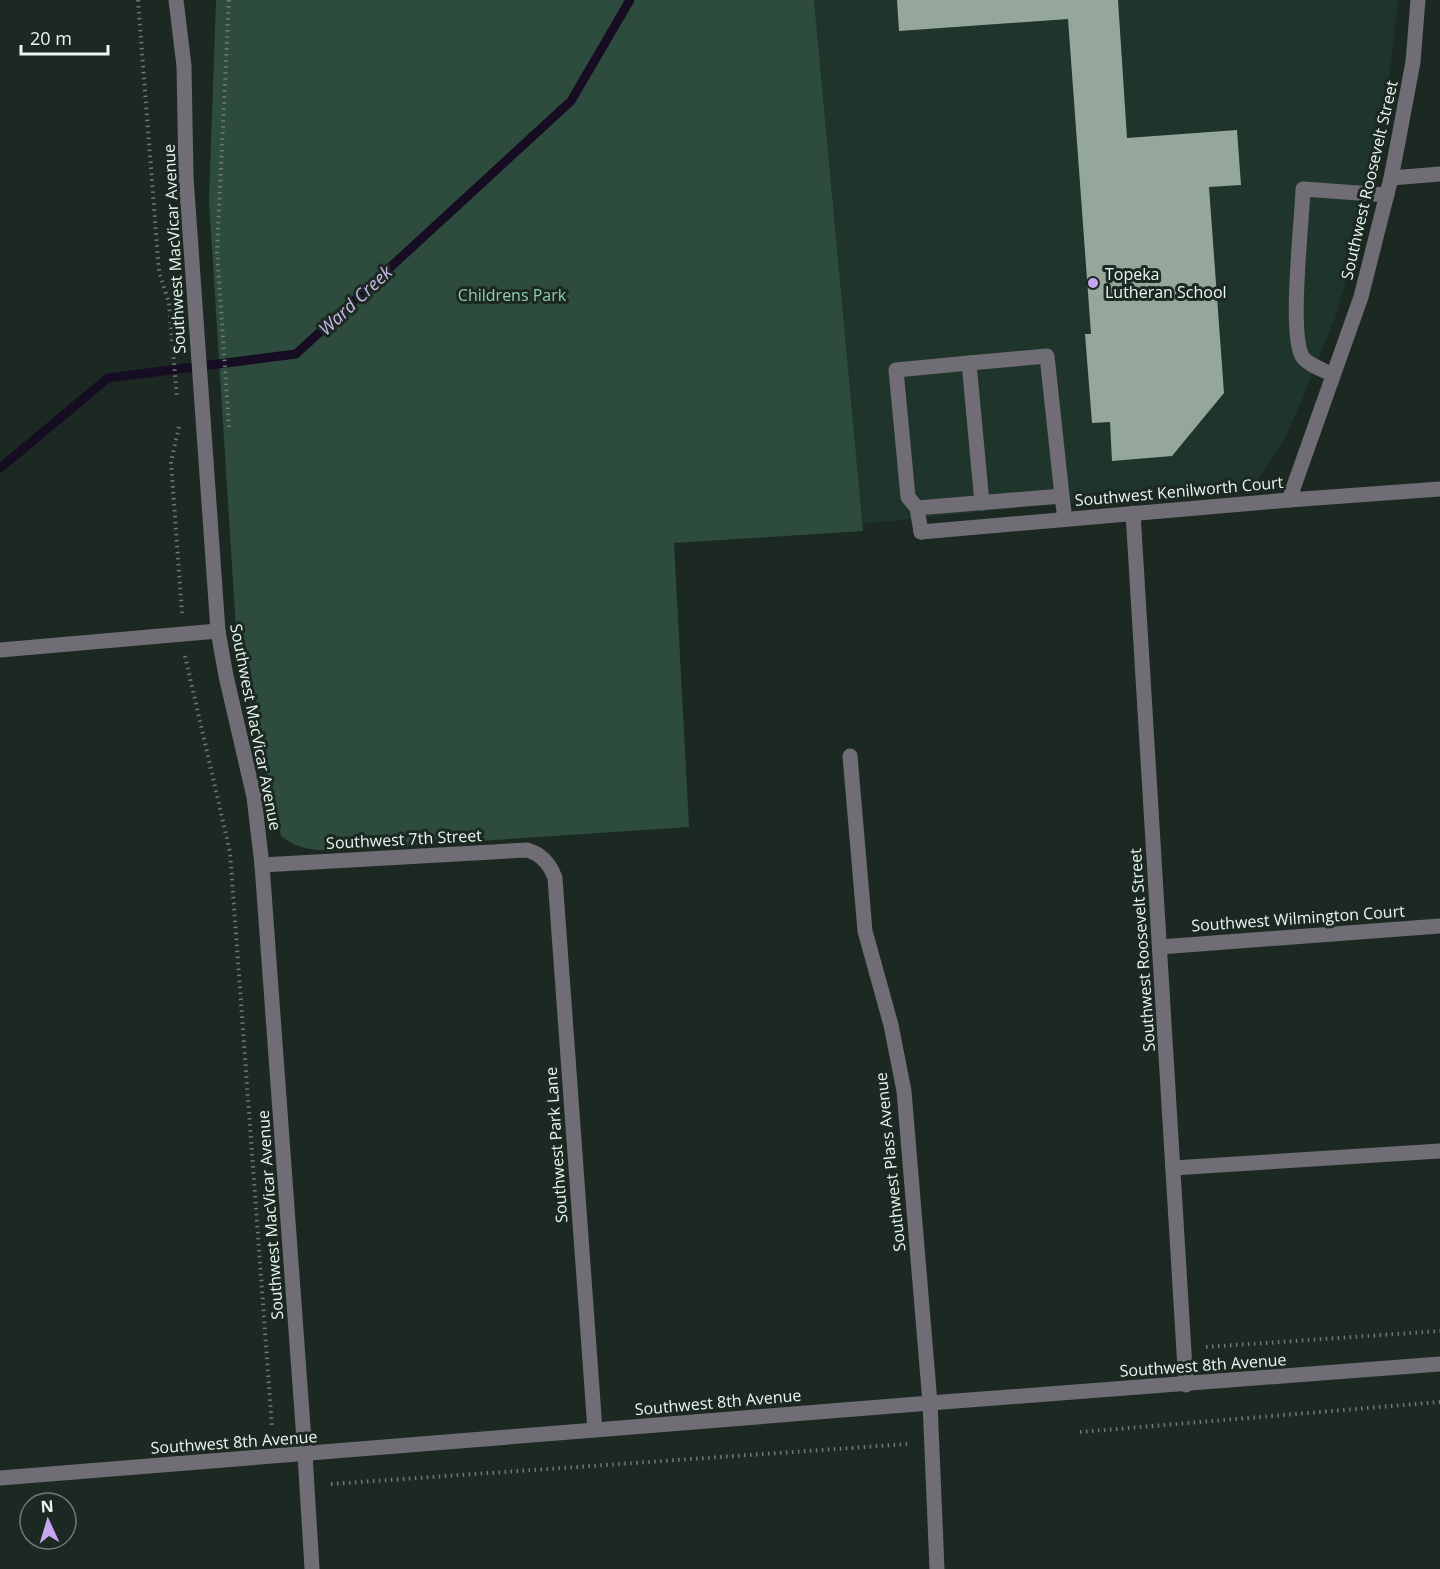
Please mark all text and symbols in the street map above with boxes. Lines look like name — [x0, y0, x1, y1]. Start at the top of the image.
scale bar — [21, 18, 108, 56]
text: 20 m — [30, 26, 72, 50]
street label: Southwest Roosevelt Street — [1335, 78, 1403, 282]
street label: Southwest MacVicar Avenue — [158, 144, 190, 354]
water label: Ward Creek — [313, 259, 398, 340]
place label: Topeka Lutheran School — [1105, 263, 1227, 303]
marker: Topeka Lutheran School — [1086, 276, 1100, 290]
park label: Childrens Park — [458, 284, 567, 306]
street label: Southwest Kenilworth Court — [1074, 471, 1284, 511]
street label: Southwest MacVicar Avenue — [225, 622, 287, 832]
street label: Southwest 7th Street — [325, 824, 483, 854]
street label: Southwest Roosevelt Street — [1124, 847, 1160, 1052]
street label: Southwest Wilmington Court — [1191, 900, 1406, 936]
street label: Southwest Park Lane — [540, 1066, 572, 1224]
street label: Southwest Plass Avenue — [870, 1071, 910, 1253]
street label: Southwest MacVicar Avenue — [252, 1109, 288, 1321]
street label: Southwest 8th Avenue — [1119, 1348, 1287, 1382]
street label: Southwest 8th Avenue — [634, 1384, 802, 1420]
street label: Southwest 8th Avenue — [150, 1425, 318, 1459]
north arrow — [18, 1491, 78, 1551]
text: N — [40, 1495, 54, 1517]

